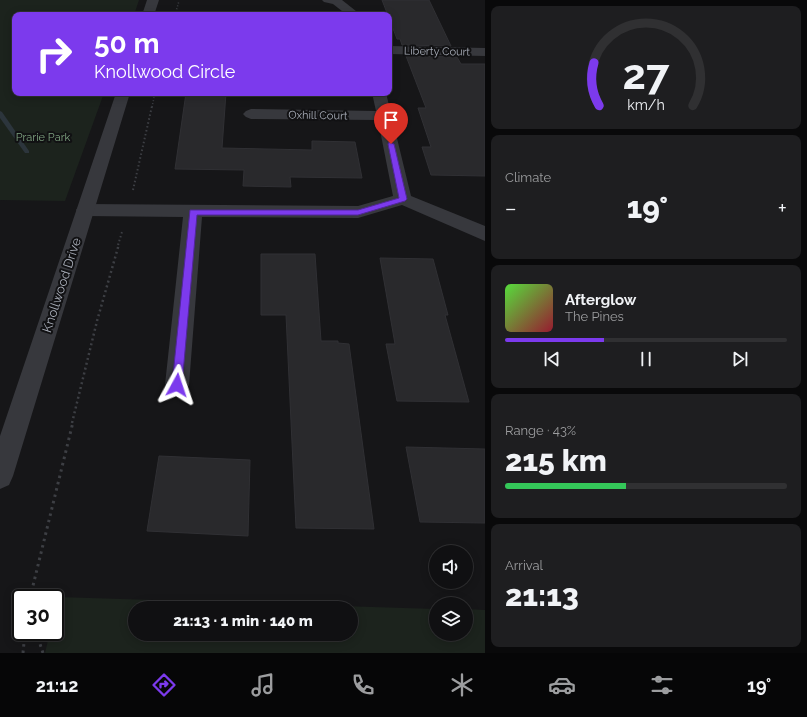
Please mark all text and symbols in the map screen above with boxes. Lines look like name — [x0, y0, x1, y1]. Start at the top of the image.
text: 50 m — [94, 27, 160, 60]
icon: right — [28, 28, 80, 80]
street label: Liberty Court — [404, 44, 471, 59]
text: 27 — [623, 50, 670, 99]
text: Knollwood Circle — [94, 61, 235, 82]
text: km/h — [627, 96, 665, 112]
pin — [374, 103, 408, 144]
street label: Oxhill Court — [288, 108, 348, 123]
icon: arrive — [380, 109, 402, 131]
park label: Prarie Park — [16, 131, 70, 144]
text: Climate — [505, 170, 551, 185]
text: 19° — [627, 190, 668, 225]
text: − — [505, 195, 517, 221]
text: + — [778, 195, 787, 221]
street label: Knollwood Drive — [39, 236, 84, 334]
text: Afterglow — [565, 291, 636, 309]
text: The Pines — [565, 309, 624, 324]
icon: previous — [541, 348, 563, 370]
icon: pause — [635, 348, 657, 370]
icon: next — [729, 348, 751, 370]
position arrow — [156, 364, 198, 406]
text: Range · 43% — [505, 423, 576, 438]
text: 215 km — [505, 443, 607, 478]
map controls — [429, 545, 473, 641]
button: sound — [429, 545, 473, 589]
text: Arrival — [505, 558, 543, 573]
text: 21:13 — [505, 578, 579, 613]
speed limit sign: 30 — [12, 589, 64, 641]
button: layers — [429, 597, 473, 641]
text: 21:13 · 1 min · 140 m — [173, 612, 313, 630]
icon: directions — [150, 671, 178, 699]
icon: music — [249, 671, 277, 699]
icon: phone — [349, 671, 377, 699]
icon: climate — [448, 671, 476, 699]
icon: car — [548, 671, 576, 699]
icon: filters — [648, 671, 676, 699]
text: 21:12 — [36, 675, 78, 696]
text: 19° — [747, 675, 771, 696]

